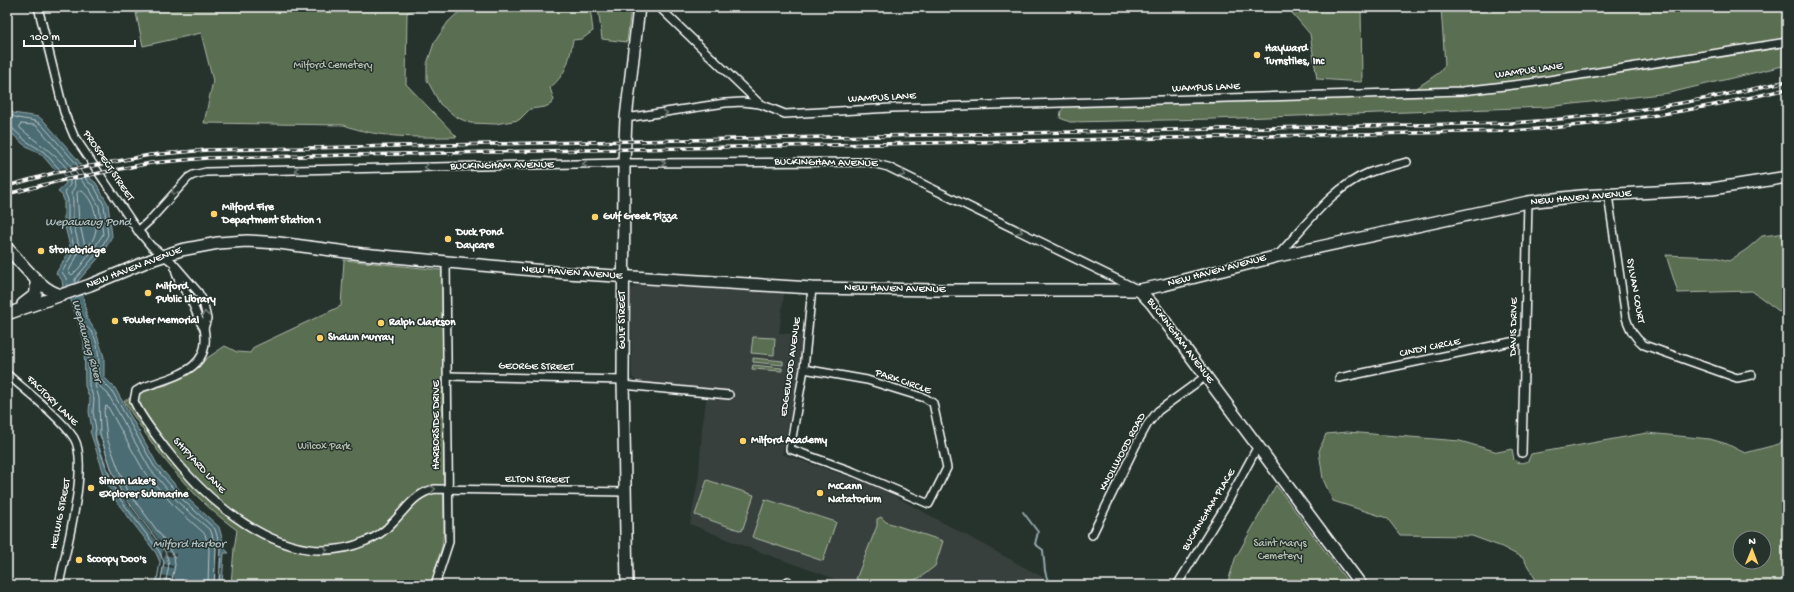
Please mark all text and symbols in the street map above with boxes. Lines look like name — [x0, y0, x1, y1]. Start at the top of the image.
scale bar — [24, 22, 135, 48]
text: 100 m — [29, 31, 60, 45]
place label: Hayward Turnstiles, Inc — [1264, 43, 1326, 68]
marker: Hayward Turnstiles, Inc — [1252, 50, 1262, 60]
park label: Milford Cemetery — [293, 59, 373, 72]
street label: WAMPUS LANE — [1494, 60, 1565, 82]
street label: WAMPUS LANE — [1172, 81, 1241, 95]
street label: WAMPUS LANE — [848, 90, 917, 106]
one-way arrow — [662, 109, 668, 118]
street label: PROSPECT STREET — [79, 128, 136, 204]
street label: BUCKINGHAM AVENUE — [773, 156, 879, 170]
street label: BUCKINGHAM AVENUE — [449, 159, 555, 173]
one-way arrow — [660, 159, 666, 167]
one-way arrow — [582, 160, 588, 168]
one-way arrow — [424, 163, 430, 171]
one-way arrow — [294, 165, 300, 174]
one-way arrow — [899, 169, 906, 177]
one-way arrow — [172, 187, 179, 194]
street label: NEW HAVEN AVENUE — [1530, 188, 1633, 208]
place label: Milford Fire Department Station 1 — [221, 201, 321, 227]
marker: Milford Fire Department Station 1 — [209, 209, 219, 219]
place label: Gulf Greek Pizza — [603, 210, 678, 223]
marker: Gulf Greek Pizza — [590, 212, 600, 222]
water label: Wepawaug Pond — [45, 216, 133, 230]
one-way arrow — [1015, 226, 1023, 234]
place label: Duck Pond Daycare — [455, 227, 505, 252]
marker: Duck Pond Daycare — [443, 234, 453, 244]
place label: Stonebridge — [49, 244, 107, 258]
street label: NEW HAVEN AVENUE — [85, 244, 185, 292]
marker: Stonebridge — [36, 246, 46, 256]
street label: NEW HAVEN AVENUE — [1166, 252, 1269, 290]
street label: SYLVAN COURT — [1623, 258, 1647, 325]
street label: NEW HAVEN AVENUE — [521, 263, 624, 283]
place label: Milford Public Library — [155, 280, 216, 306]
street label: NEW HAVEN AVENUE — [844, 282, 947, 296]
marker: Milford Public Library — [143, 288, 153, 298]
street label: GULF STREET — [617, 290, 629, 349]
street label: BUCKINGHAM AVENUE — [1143, 295, 1217, 387]
street label: DAVIS DRIVE — [1507, 296, 1521, 357]
water label: Wepawaug River — [68, 298, 105, 386]
one-way arrow — [201, 311, 210, 318]
place label: Fowler Memorial — [122, 315, 200, 327]
marker: Fowler Memorial — [110, 316, 120, 326]
street label: EDGEWOOD AVENUE — [778, 316, 804, 417]
place label: Ralph Clarkson — [388, 317, 456, 329]
marker: Ralph Clarkson — [376, 318, 386, 328]
place label: Shawn Murray — [328, 332, 394, 344]
marker: Shawn Murray — [315, 333, 325, 343]
street label: CINDY CIRCLE — [1398, 335, 1463, 360]
street label: GEORGE STREET — [498, 360, 575, 374]
street label: PARK CIRCLE — [873, 367, 934, 398]
street label: FACTORY LANE — [23, 373, 81, 429]
street label: HARBORSIDE DRIVE — [431, 379, 443, 470]
street label: KNOLLWOOD ROAD — [1097, 410, 1149, 493]
place label: Milford Academy — [751, 434, 828, 447]
street label: SHIPYARD LANE — [170, 436, 229, 497]
marker: Milford Academy — [738, 436, 748, 446]
park label: Wilcox Park — [298, 441, 352, 453]
street label: BUCKINGHAM PLACE — [1179, 466, 1239, 554]
street label: ELTON STREET — [505, 473, 570, 487]
place label: Simon Lake's Explorer Submarine — [98, 476, 190, 501]
street label: HELWIG STREET — [48, 477, 74, 550]
place label: McCann Natatorium — [828, 481, 882, 506]
marker: Simon Lake's Explorer Submarine — [86, 483, 96, 493]
one-way arrow — [430, 485, 437, 494]
marker: McCann Natatorium — [815, 488, 825, 498]
north arrow — [1732, 530, 1772, 570]
text: N — [1748, 536, 1756, 548]
water label: Milford Harbor — [153, 538, 228, 552]
park label: Saint Marys Cemetery — [1253, 538, 1307, 563]
one-way arrow — [322, 546, 328, 555]
place label: Scoopy Doo's — [87, 554, 147, 566]
marker: Scoopy Doo's — [74, 555, 84, 565]

